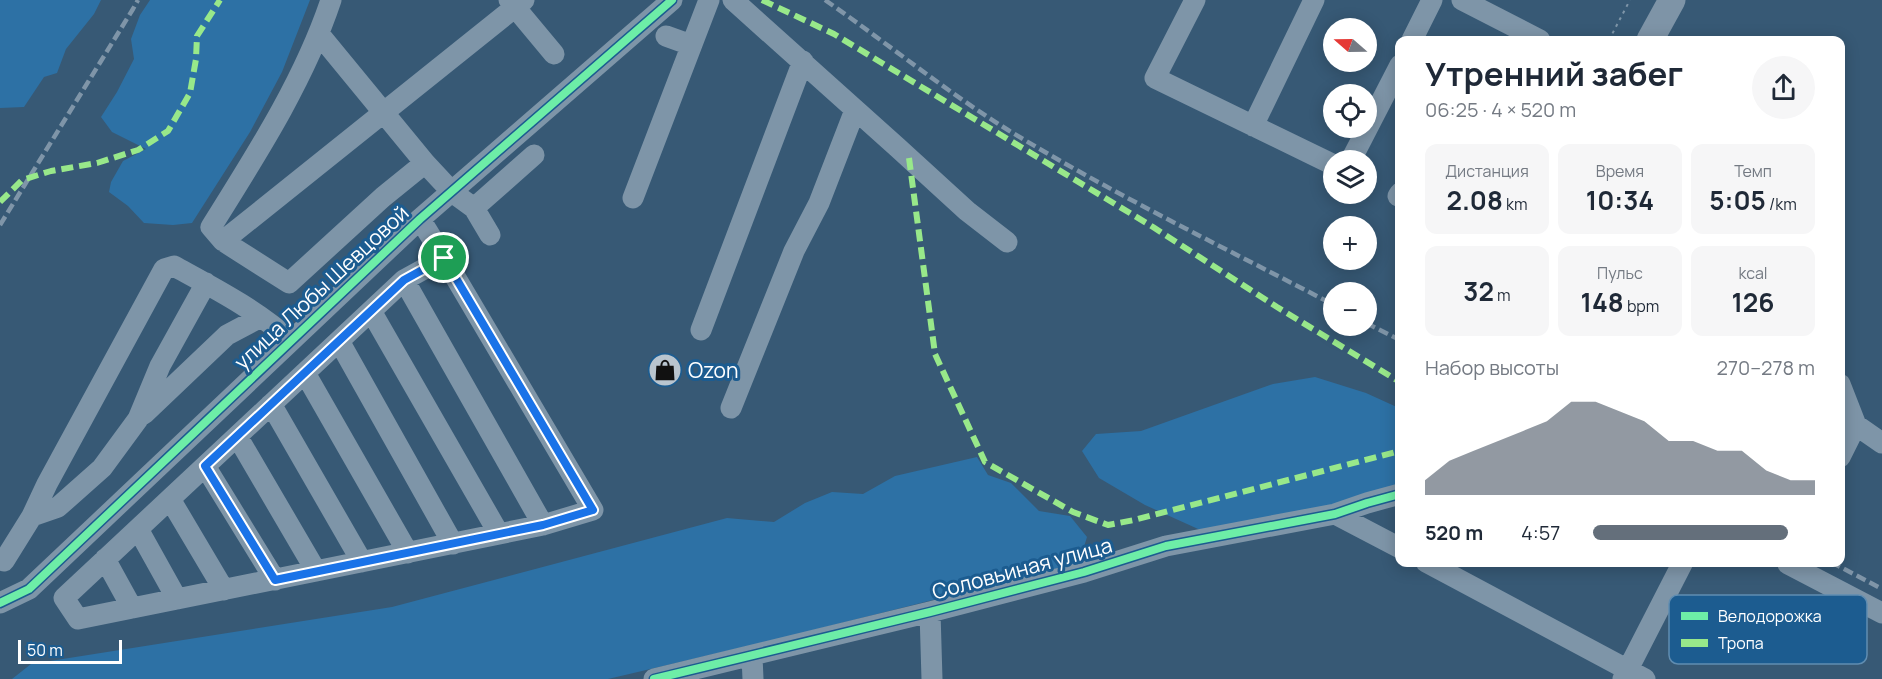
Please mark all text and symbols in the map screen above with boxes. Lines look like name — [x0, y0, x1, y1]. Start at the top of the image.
north arrow — [1323, 18, 1377, 72]
map controls — [1323, 18, 1377, 336]
text: Утренний забег — [1425, 51, 1683, 96]
button: share — [1752, 56, 1815, 119]
button: locate — [1323, 84, 1377, 138]
text: 06:25 · 4 × 520 m — [1425, 96, 1576, 123]
button: layers — [1323, 150, 1377, 204]
text: Дистанция — [1445, 160, 1529, 182]
text: Время — [1596, 160, 1644, 182]
text: Темп — [1734, 160, 1772, 182]
text: 2.08 — [1446, 182, 1503, 218]
text: 10:34 — [1586, 182, 1654, 218]
text: 5:05 — [1709, 182, 1766, 218]
text: km — [1503, 193, 1528, 215]
text: /km — [1766, 193, 1797, 215]
street label: улица Любы Шевцовой — [228, 199, 414, 375]
button: + — [1323, 216, 1377, 270]
pin — [418, 232, 469, 283]
icon: arrive — [427, 241, 460, 274]
text: Пульс — [1597, 262, 1643, 284]
text: kcal — [1738, 262, 1768, 284]
text: 32 — [1463, 273, 1494, 309]
button: − — [1323, 282, 1377, 336]
text: m — [1494, 284, 1511, 306]
text: 148 — [1581, 284, 1624, 320]
text: 126 — [1731, 284, 1775, 320]
text: bpm — [1624, 295, 1659, 317]
shop icon: Ozon — [647, 352, 683, 388]
text: Набор высоты — [1425, 354, 1559, 381]
text: 270–278 m — [1717, 354, 1815, 381]
place label: Ozon — [688, 356, 738, 384]
text: 520 m — [1425, 519, 1483, 546]
text: 4:57 — [1521, 519, 1560, 546]
street label: Соловьиная улица — [929, 531, 1115, 605]
legend — [1669, 595, 1867, 664]
text: Велодорожка — [1718, 605, 1822, 627]
text: Тропа — [1718, 632, 1764, 654]
scale bar — [18, 637, 122, 664]
text: 50 m — [27, 639, 63, 661]

